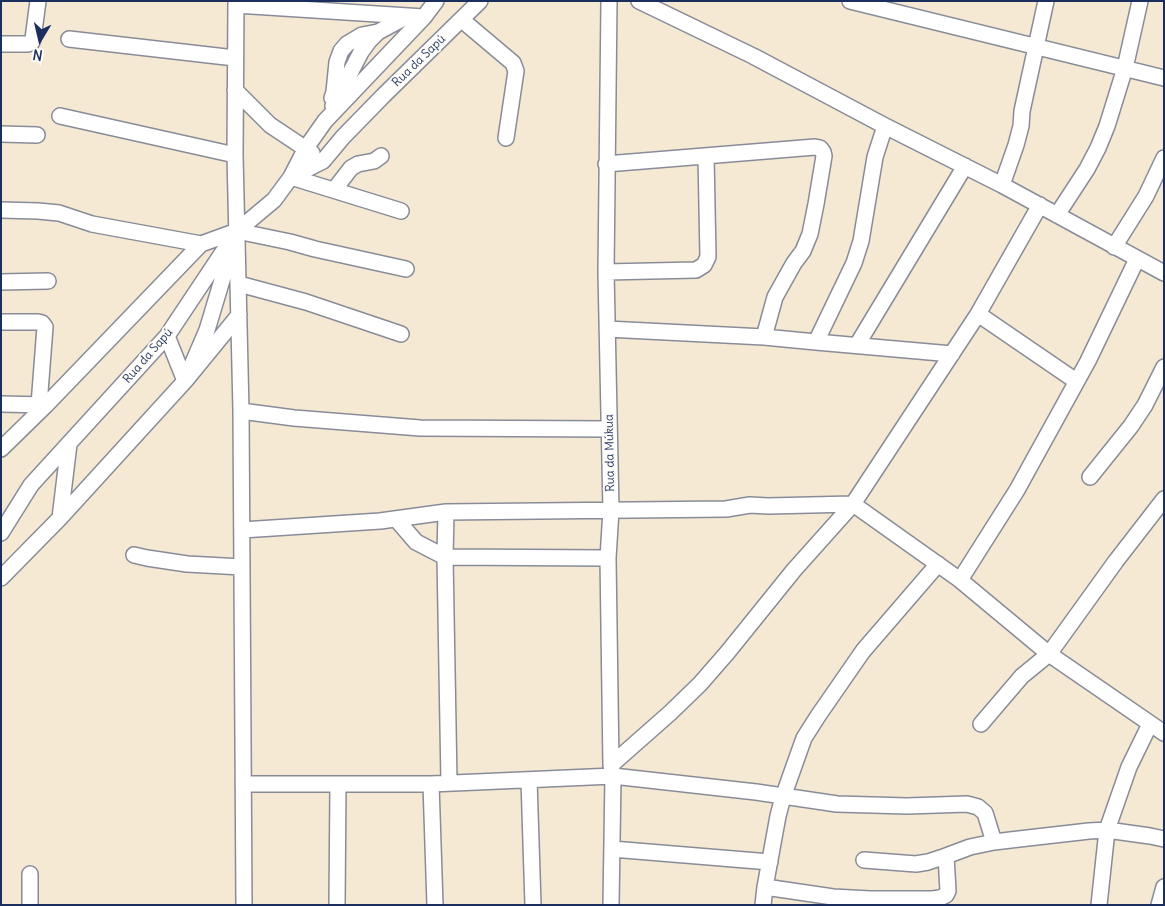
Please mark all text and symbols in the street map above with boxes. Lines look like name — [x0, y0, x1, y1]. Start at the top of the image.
north arrow — [15, 15, 65, 65]
street label: Rua da Sapú — [389, 32, 449, 90]
text: N — [31, 45, 44, 64]
street label: Rua da Sapú — [120, 325, 176, 387]
street label: Rua da Múkua — [602, 414, 618, 492]

